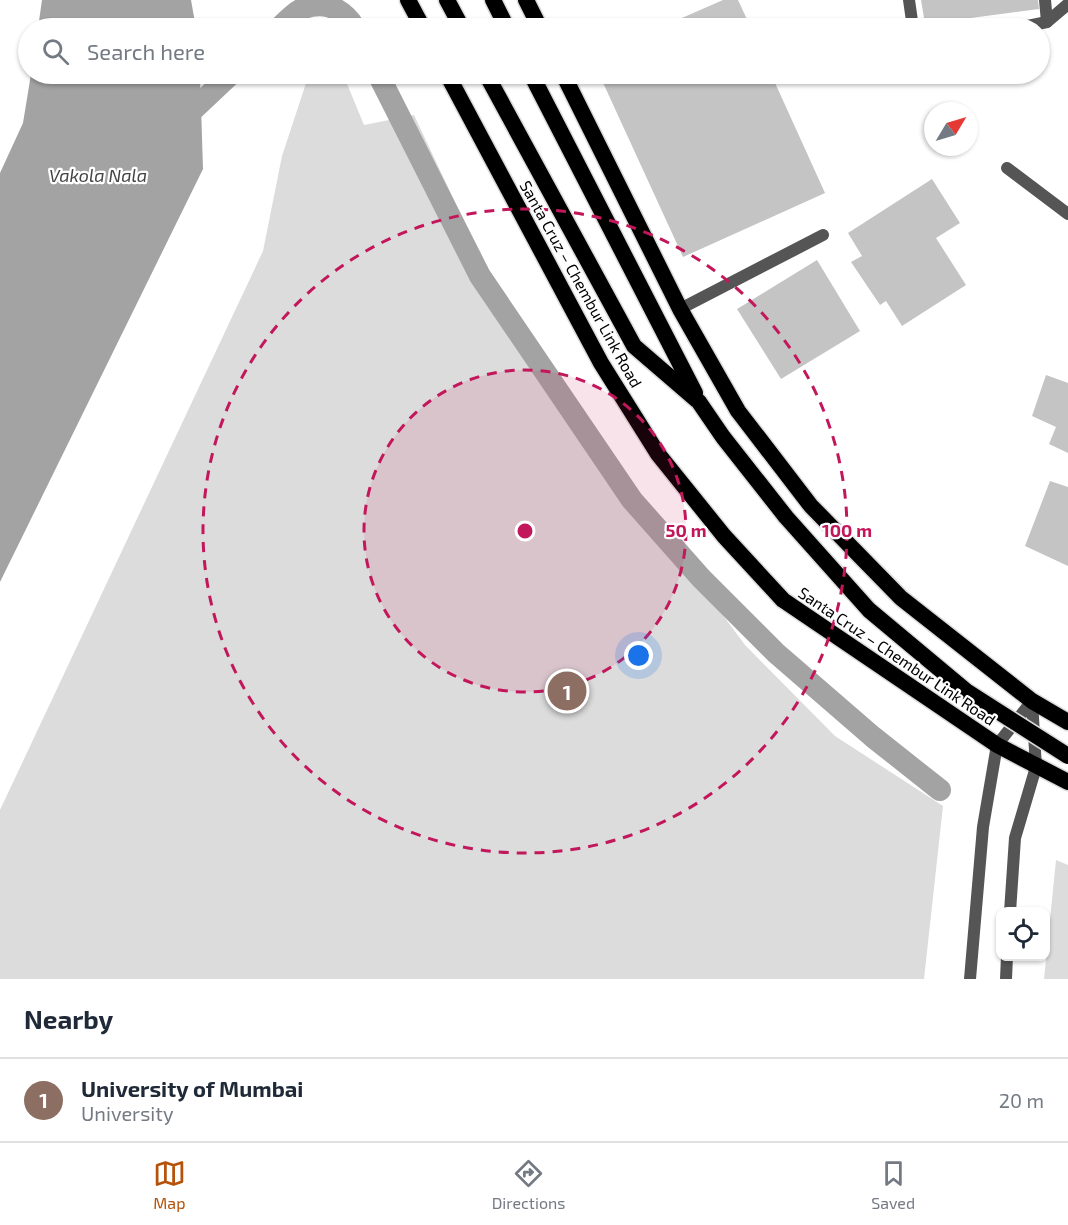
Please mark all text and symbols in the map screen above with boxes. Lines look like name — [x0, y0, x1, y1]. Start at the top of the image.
search box — [18, 18, 1050, 84]
icon: search — [39, 35, 72, 68]
text: Search here — [87, 38, 205, 64]
north arrow — [924, 102, 978, 156]
water label: Vakola Nala — [49, 164, 147, 186]
street label: Santa Cruz – Chembur Link Road — [516, 177, 646, 391]
text: 50 m — [665, 519, 707, 541]
text: 100 m — [822, 519, 872, 541]
centre of rings — [515, 521, 535, 541]
street label: Santa Cruz – Chembur Link Road — [795, 582, 999, 729]
your location — [624, 641, 653, 670]
pin: 1 — [548, 668, 586, 714]
map controls — [996, 907, 1050, 961]
button: locate — [996, 907, 1050, 961]
text: Nearby — [24, 1003, 113, 1034]
text: University of Mumbai — [81, 1075, 303, 1101]
text: 1 — [39, 1088, 48, 1112]
text: 20 m — [999, 1088, 1044, 1112]
text: University — [81, 1101, 173, 1125]
tab: Map — [153, 1157, 186, 1212]
tab: Directions — [492, 1157, 565, 1212]
tab: Saved — [871, 1157, 915, 1212]

